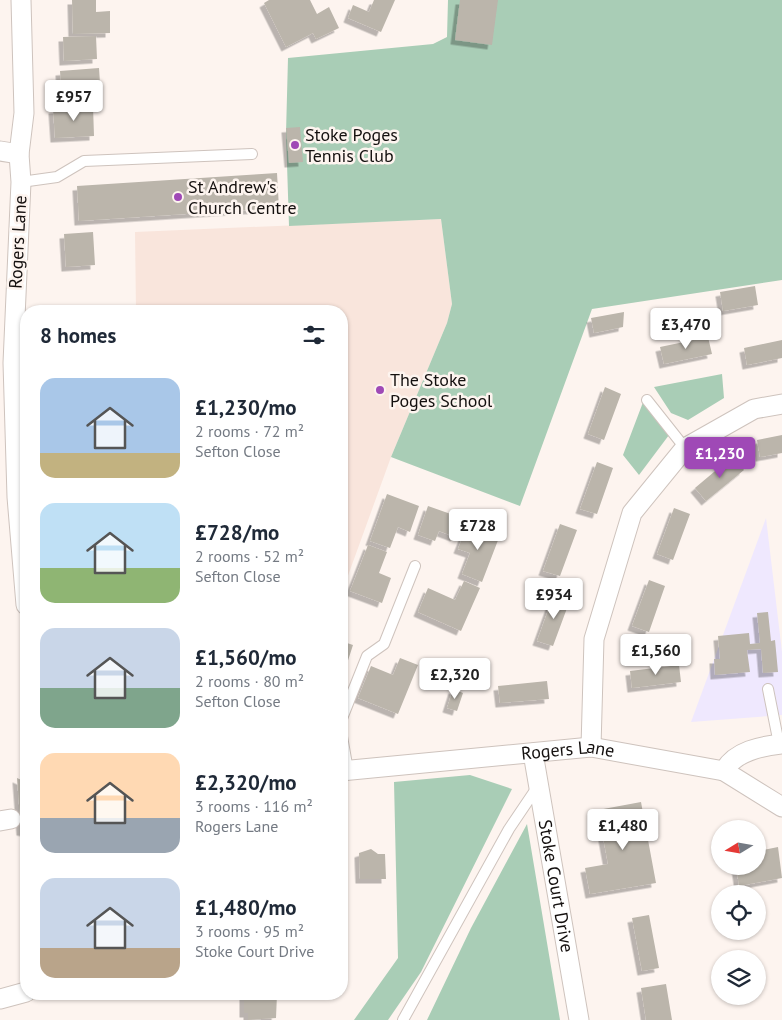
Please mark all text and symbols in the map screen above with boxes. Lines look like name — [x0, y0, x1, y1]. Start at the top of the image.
pin: £957 — [44, 80, 104, 122]
text: £957 — [56, 86, 92, 106]
place label: Stoke Poges Tennis Club — [305, 123, 398, 167]
marker: Stoke Poges Tennis Club — [289, 139, 301, 151]
place label: St Andrew's Church Centre — [188, 175, 297, 219]
marker: St Andrew's Church Centre — [172, 191, 184, 203]
street label: Rogers Lane — [4, 195, 31, 289]
pin: £3,470 — [645, 308, 727, 350]
text: £3,470 — [661, 314, 711, 334]
icon: filters — [300, 321, 328, 349]
text: 8 homes — [40, 322, 116, 349]
place label: The Stoke Poges School — [390, 368, 493, 412]
marker: The Stoke Poges School — [374, 384, 386, 396]
text: £1,230/mo — [195, 394, 297, 421]
icon: home — [80, 398, 140, 458]
text: 2 rooms · 72 m² — [195, 421, 304, 441]
pin: £1,230 — [679, 436, 761, 479]
text: Sefton Close — [195, 441, 281, 461]
text: £1,230 — [695, 443, 745, 463]
pin: £728 — [448, 508, 508, 551]
text: £728 — [460, 515, 496, 535]
text: £728/mo — [195, 519, 279, 546]
icon: home — [80, 523, 140, 583]
text: 2 rooms · 52 m² — [195, 546, 304, 566]
text: Sefton Close — [195, 566, 281, 586]
pin: £934 — [524, 578, 584, 620]
text: £934 — [536, 584, 572, 604]
pin: £1,560 — [615, 634, 697, 676]
text: £1,560 — [631, 640, 681, 660]
text: £1,560/mo — [195, 644, 297, 671]
icon: home — [80, 648, 140, 708]
pin: £2,320 — [414, 658, 496, 700]
text: £2,320 — [430, 664, 480, 684]
text: 2 rooms · 80 m² — [195, 671, 304, 691]
text: Sefton Close — [195, 691, 281, 711]
street label: Rogers Lane — [520, 734, 616, 765]
text: £2,320/mo — [195, 769, 297, 796]
icon: home — [80, 773, 140, 833]
text: 3 rooms · 116 m² — [195, 796, 313, 816]
pin: £1,480 — [582, 808, 664, 851]
text: £1,480 — [598, 815, 648, 835]
text: Rogers Lane — [195, 816, 278, 836]
street label: Stoke Court Drive — [534, 818, 579, 954]
north arrow — [711, 820, 766, 875]
map controls — [711, 820, 766, 1005]
button: locate — [711, 885, 766, 940]
text: £1,480/mo — [195, 894, 297, 921]
icon: home — [80, 898, 140, 958]
text: 3 rooms · 95 m² — [195, 921, 304, 941]
text: Stoke Court Drive — [195, 941, 314, 961]
button: layers — [711, 950, 766, 1005]

